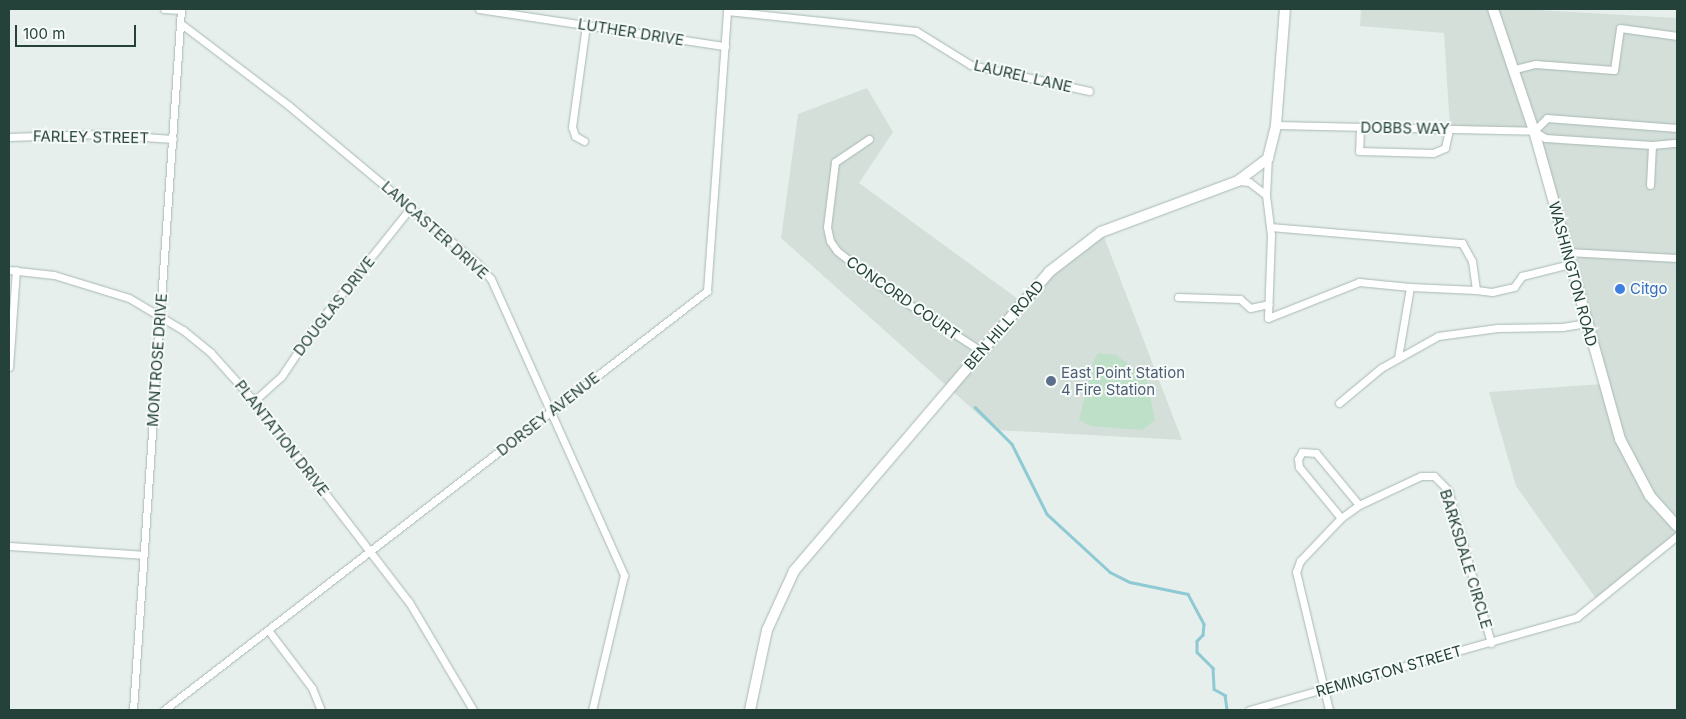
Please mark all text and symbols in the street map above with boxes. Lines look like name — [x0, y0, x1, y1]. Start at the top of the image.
scale bar — [18, 15, 139, 47]
street label: LUTHER DRIVE — [577, 15, 685, 49]
text: 100 m — [23, 24, 65, 43]
street label: LAUREL LANE — [972, 56, 1074, 96]
street label: DOBBS WAY — [1360, 118, 1450, 138]
street label: FARLEY STREET — [33, 127, 149, 147]
street label: LANCASTER DRIVE — [378, 177, 492, 283]
street label: WASHINGTON ROAD — [1545, 200, 1601, 348]
street label: CONCORD COURT — [843, 252, 963, 344]
street label: DOUGLAS DRIVE — [290, 253, 378, 359]
street label: BEN HILL ROAD — [960, 277, 1048, 373]
place label: Citgo — [1630, 280, 1668, 298]
marker: Citgo — [1614, 283, 1626, 295]
street label: MONTROSE DRIVE — [143, 293, 171, 427]
place label: East Point Station 4 Fire Station — [1061, 363, 1185, 398]
street label: DORSEY AVENUE — [493, 368, 603, 460]
marker: East Point Station 4 Fire Station — [1045, 375, 1057, 387]
street label: PLANTATION DRIVE — [231, 377, 333, 499]
street label: BARKSDALE CIRCLE — [1436, 487, 1496, 631]
street label: REMINGTON STREET — [1314, 642, 1464, 700]

